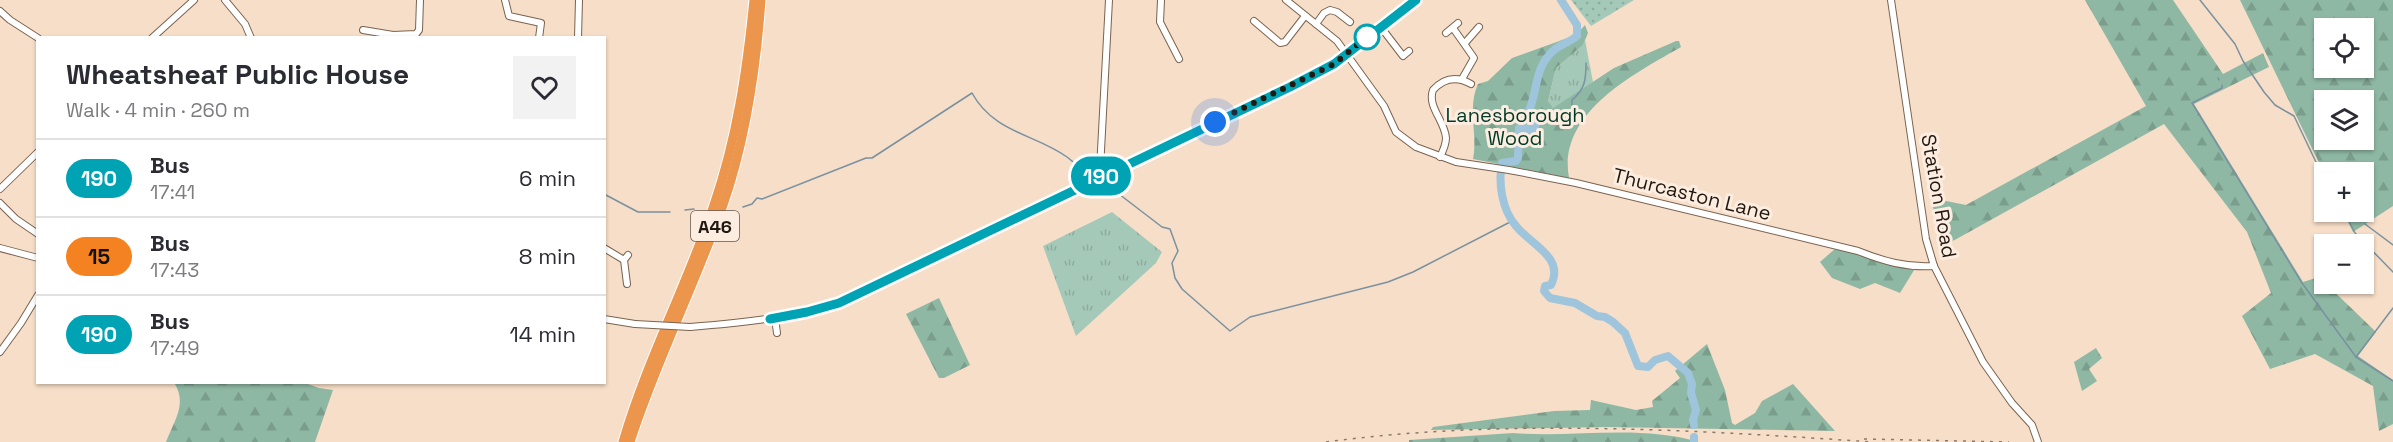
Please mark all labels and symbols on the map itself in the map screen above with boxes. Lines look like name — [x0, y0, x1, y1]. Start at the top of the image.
unlabelled marker — [1354, 24, 1380, 50]
park label: Lanesborough Wood — [1445, 102, 1585, 151]
your location — [1200, 107, 1230, 137]
street label: Station Road — [1915, 132, 1963, 260]
line badge: 190 — [1066, 156, 1136, 195]
street label: Thurcaston Lane — [1610, 162, 1774, 226]
road number: A46 — [691, 211, 739, 241]

